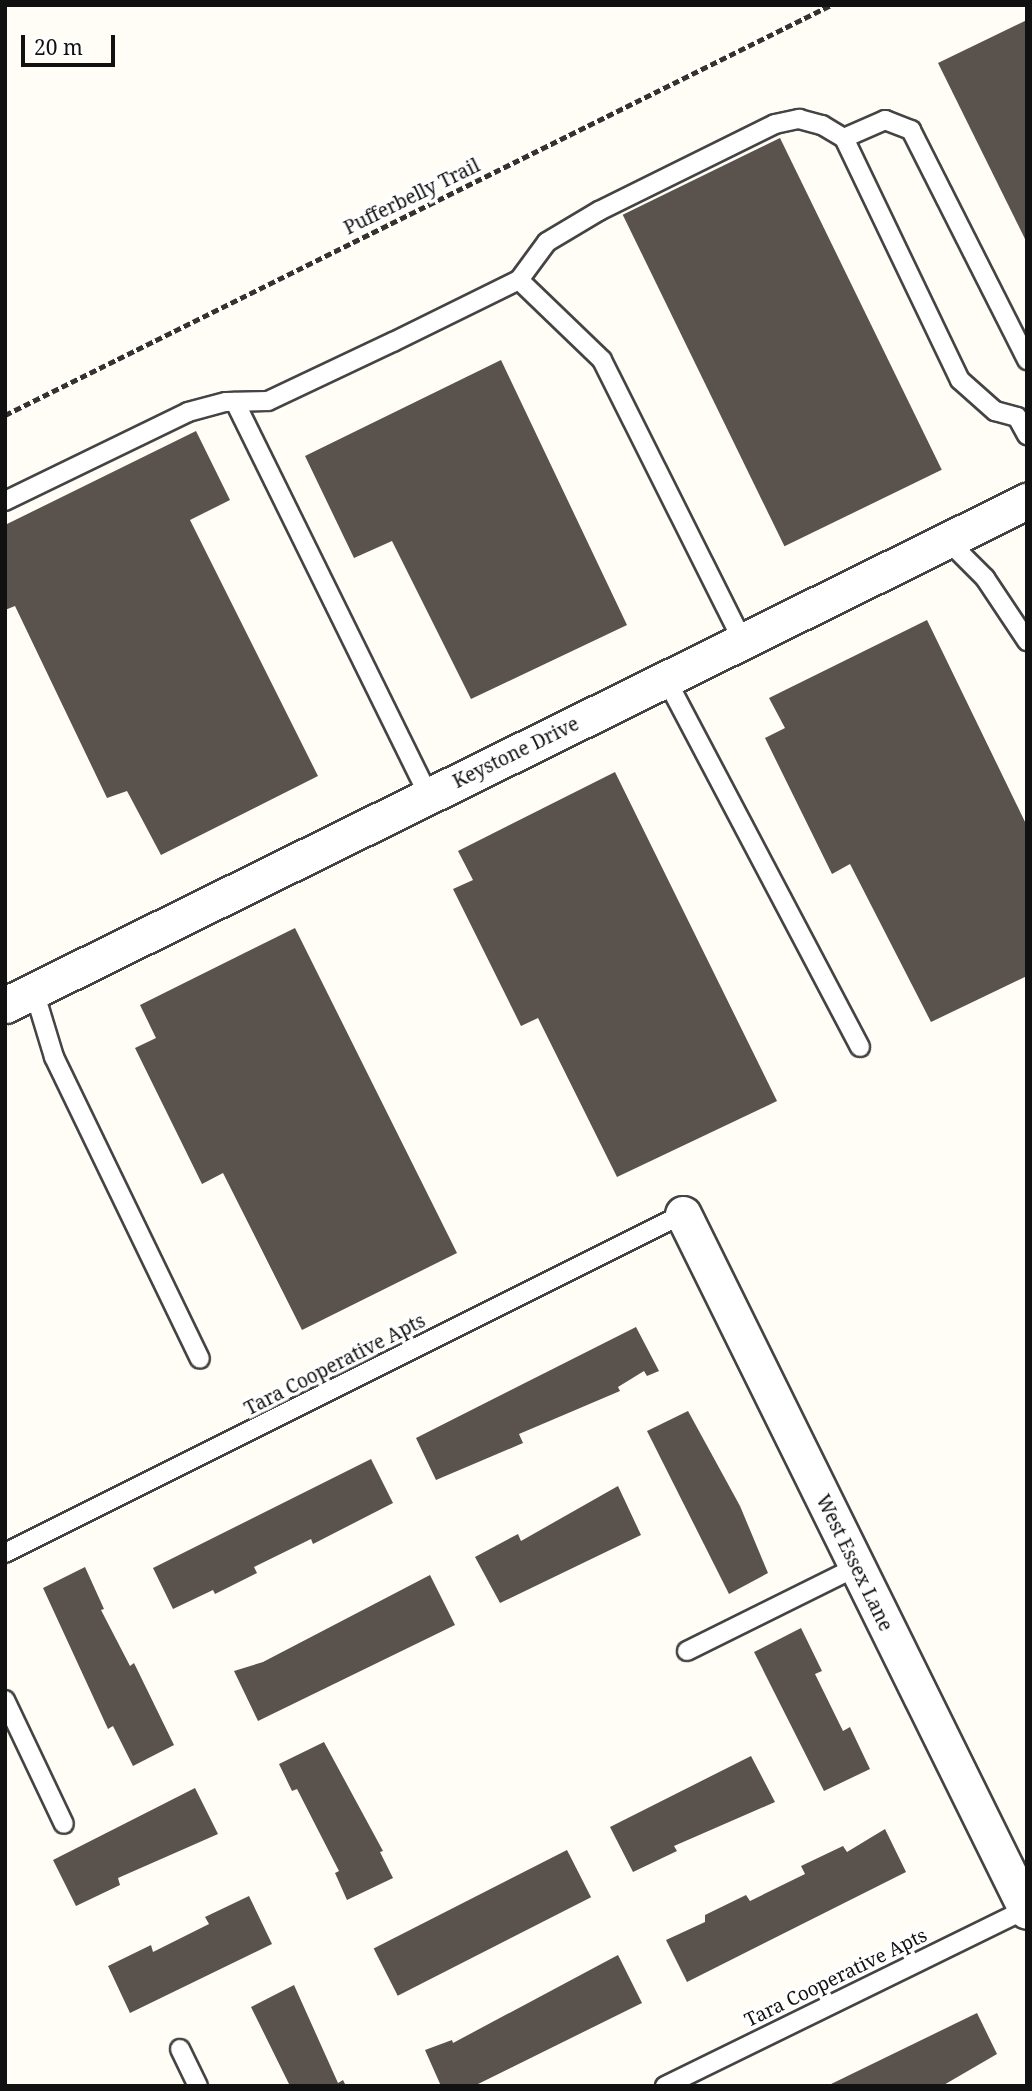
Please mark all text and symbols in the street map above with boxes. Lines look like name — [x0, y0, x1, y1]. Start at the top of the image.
scale bar — [24, 21, 119, 65]
text: 20 m — [34, 33, 83, 61]
street label: Pufferbelly Trail — [340, 154, 484, 240]
street label: Keystone Drive — [449, 713, 583, 793]
street label: Tara Cooperative Apts — [241, 1309, 429, 1421]
street label: West Essex Lane — [811, 1491, 897, 1635]
street label: Tara Cooperative Apts — [741, 1924, 931, 2032]

